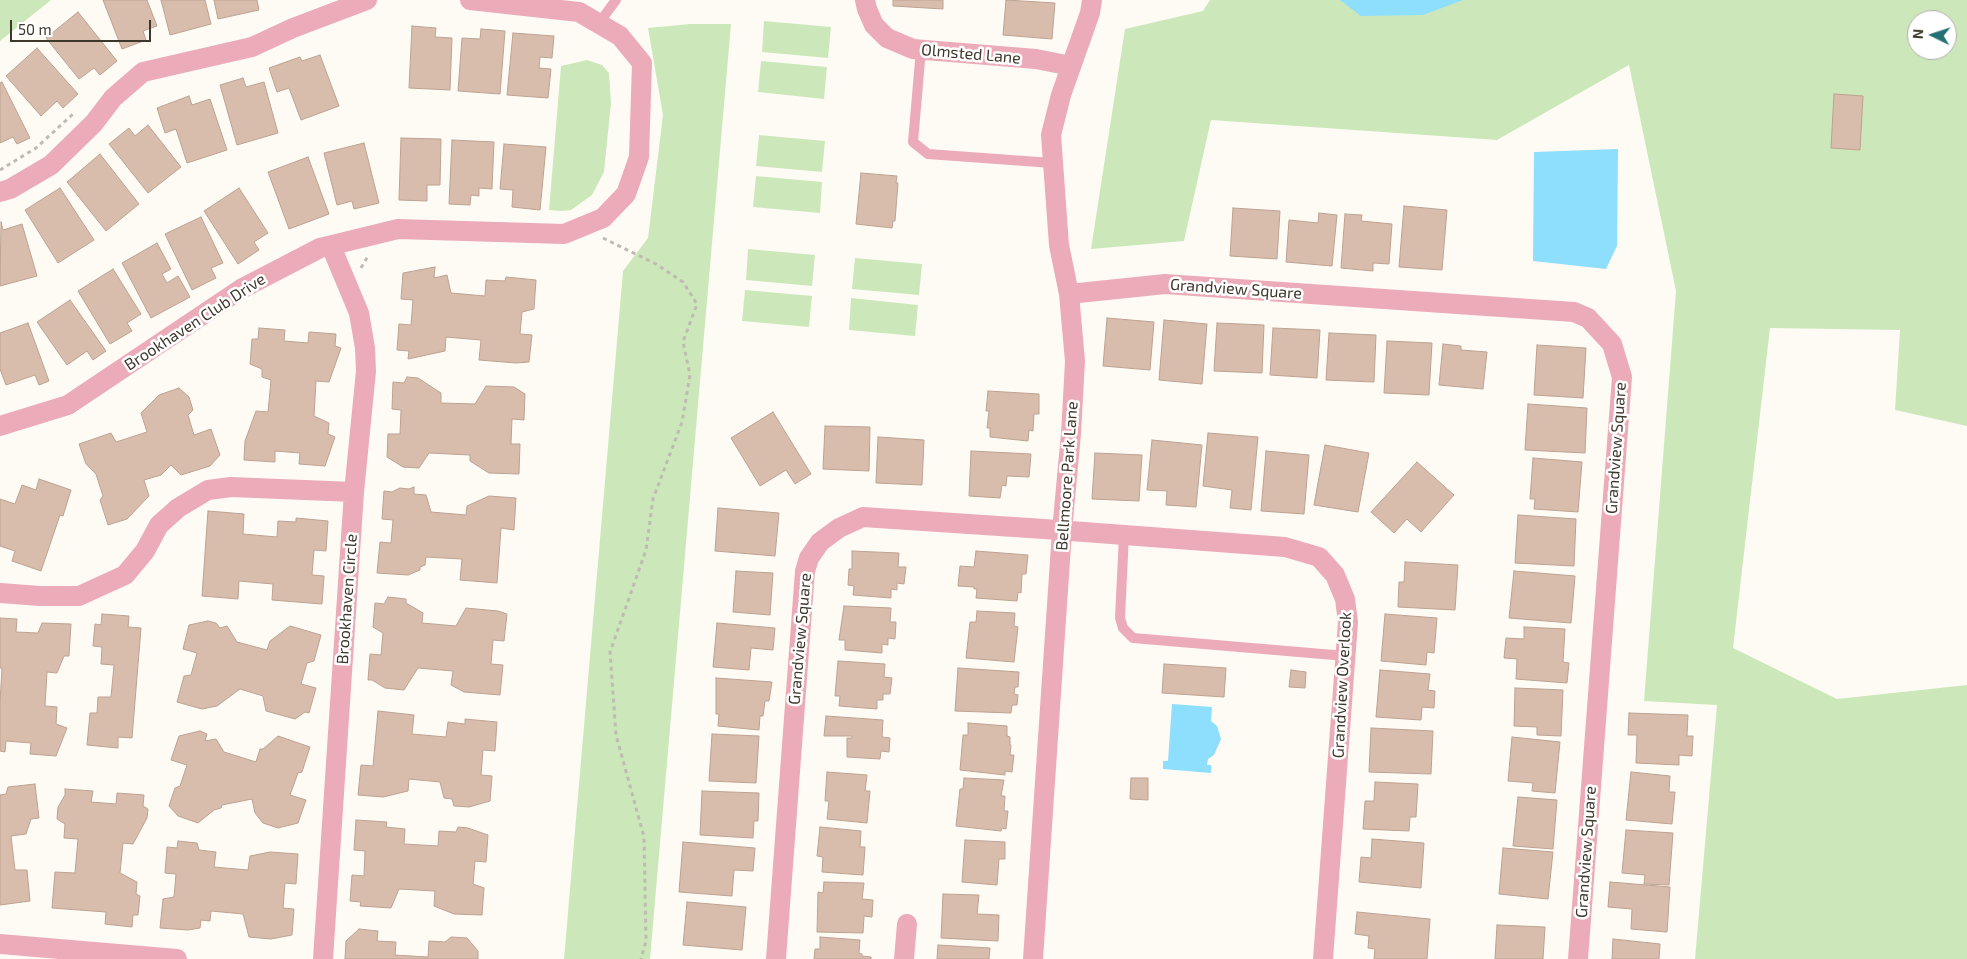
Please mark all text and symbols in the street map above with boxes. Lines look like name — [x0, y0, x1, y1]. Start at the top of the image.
scale bar — [12, 10, 154, 42]
north arrow — [1907, 10, 1957, 60]
text: 50 m — [18, 20, 52, 38]
text: N — [1909, 28, 1926, 40]
street label: Olmsted Lane — [920, 40, 1022, 68]
street label: Brookhaven Club Drive — [121, 269, 269, 375]
street label: Grandview Square — [1169, 275, 1303, 303]
street label: Grandview Square — [1602, 381, 1630, 515]
street label: Bellmoore Park Lane — [1052, 401, 1082, 551]
street label: Brookhaven Circle — [333, 533, 361, 665]
street label: Grandview Square — [785, 572, 815, 706]
street label: Grandview Overlook — [1329, 611, 1355, 759]
street label: Grandview Square — [1572, 785, 1600, 919]

